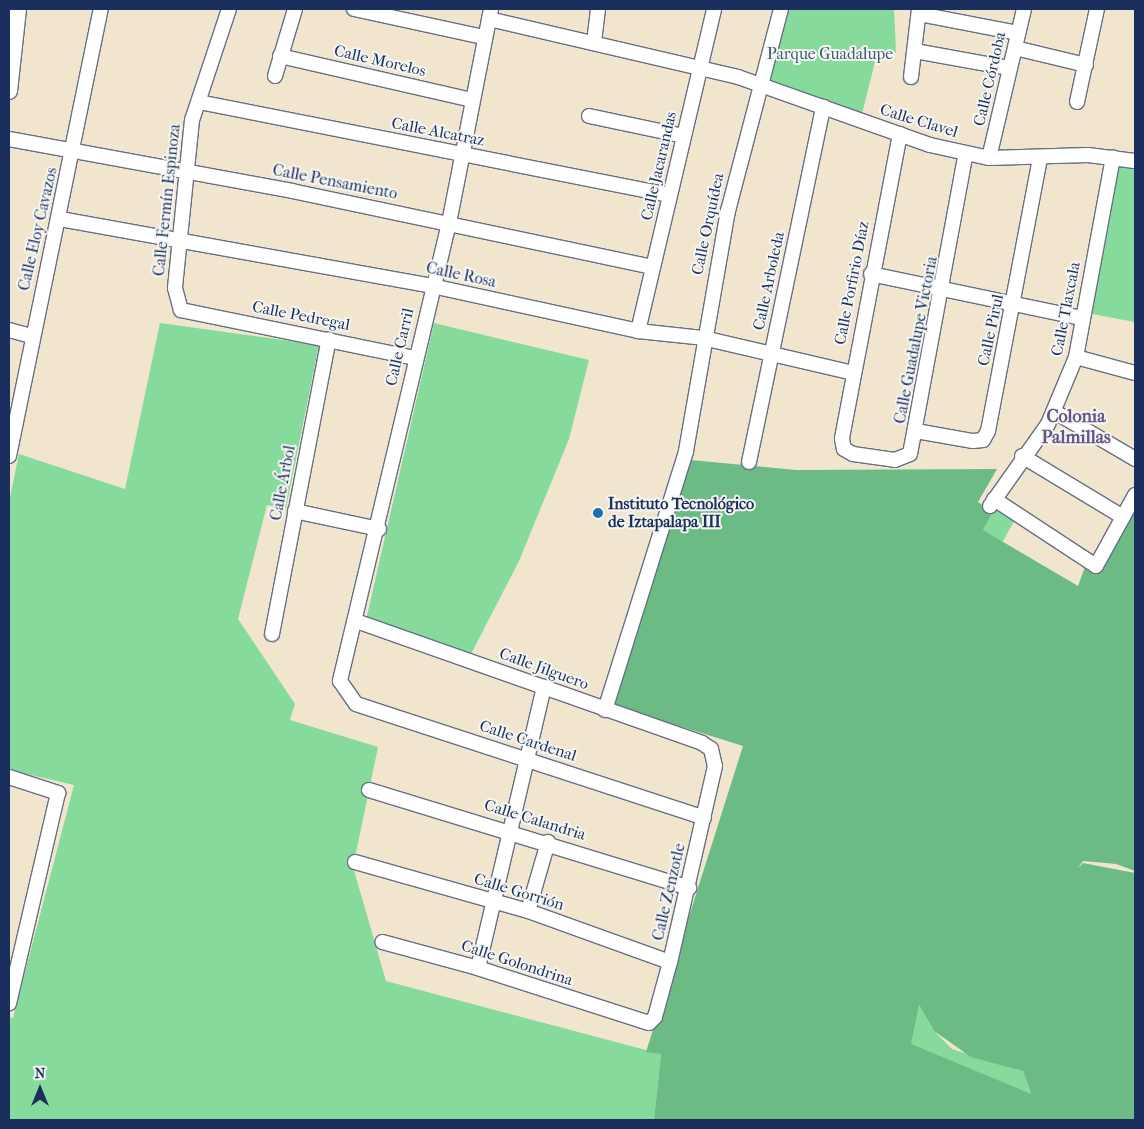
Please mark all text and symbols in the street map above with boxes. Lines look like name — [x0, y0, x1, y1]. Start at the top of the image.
street label: Calle Córdoba — [970, 30, 1010, 128]
street label: Calle Morelos — [332, 41, 428, 81]
park label: Parque Guadalupe — [767, 44, 893, 64]
street label: Calle Clavel — [878, 100, 960, 142]
street label: Calle Jacarandas — [637, 110, 681, 222]
street label: Calle Alcatraz — [390, 114, 486, 150]
street label: Calle Fermín Espinoza — [149, 123, 185, 277]
street label: Calle Pensamiento — [271, 160, 399, 204]
street label: Calle Eloy Cavazos — [14, 165, 62, 293]
street label: Calle Orquídea — [688, 171, 728, 277]
street label: Calle Porfirio Díaz — [831, 220, 873, 346]
street label: Calle Arboleda — [749, 230, 789, 332]
street label: Calle Guadalupe Victoria — [890, 255, 942, 425]
street label: Calle Rosa — [424, 258, 498, 292]
street label: Calle Tlaxcala — [1047, 260, 1085, 358]
street label: Calle Pirul — [974, 292, 1008, 368]
street label: Calle Pedregal — [250, 297, 352, 335]
street label: Calle Carril — [382, 306, 418, 388]
district label: Colonia Palmillas — [1041, 407, 1111, 449]
street label: Calle Árbol — [266, 444, 300, 522]
place label: Instituto Tecnológico de Iztapalapa III — [608, 494, 754, 532]
marker: Instituto Tecnológico de Iztapalapa III — [592, 507, 604, 519]
street label: Calle Jilguero — [497, 644, 591, 694]
street label: Calle Cardenal — [477, 716, 579, 766]
street label: Calle Calandria — [482, 795, 588, 845]
street label: Calle Zenzotle — [648, 841, 690, 943]
street label: Calle Gorrión — [472, 869, 566, 915]
street label: Calle Golondrina — [459, 936, 575, 990]
north arrow — [15, 1064, 65, 1114]
text: N — [35, 1065, 45, 1082]

